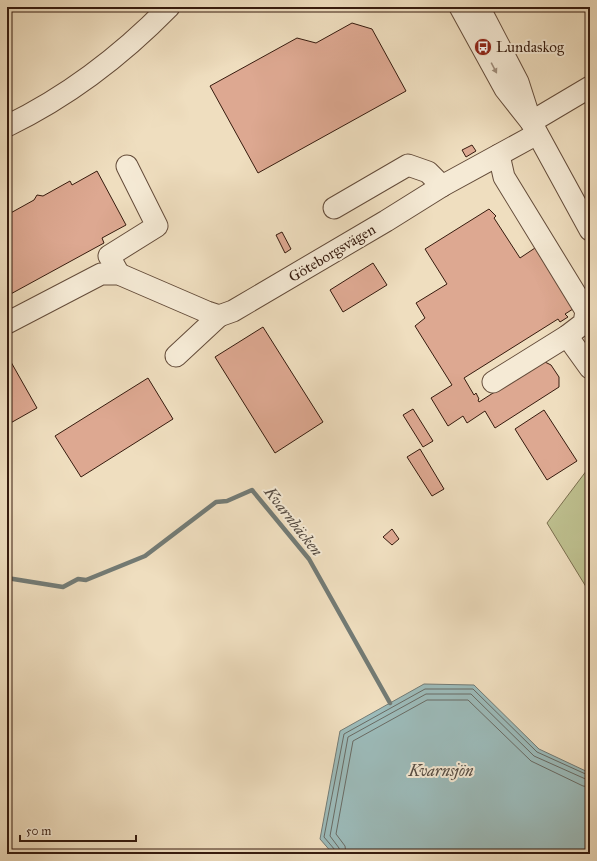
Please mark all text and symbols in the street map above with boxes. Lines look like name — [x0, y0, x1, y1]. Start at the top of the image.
bus stop icon: Lundaskog — [473, 37, 493, 57]
place label: Lundaskog — [496, 38, 565, 56]
one-way arrow — [490, 62, 497, 74]
street label: Göteborgsvägen — [285, 220, 379, 286]
water label: Kvarnbäcken — [260, 482, 327, 560]
water label: Kvarnsjön — [408, 761, 474, 781]
scale bar — [20, 817, 136, 843]
text: 50 m — [26, 824, 51, 838]

